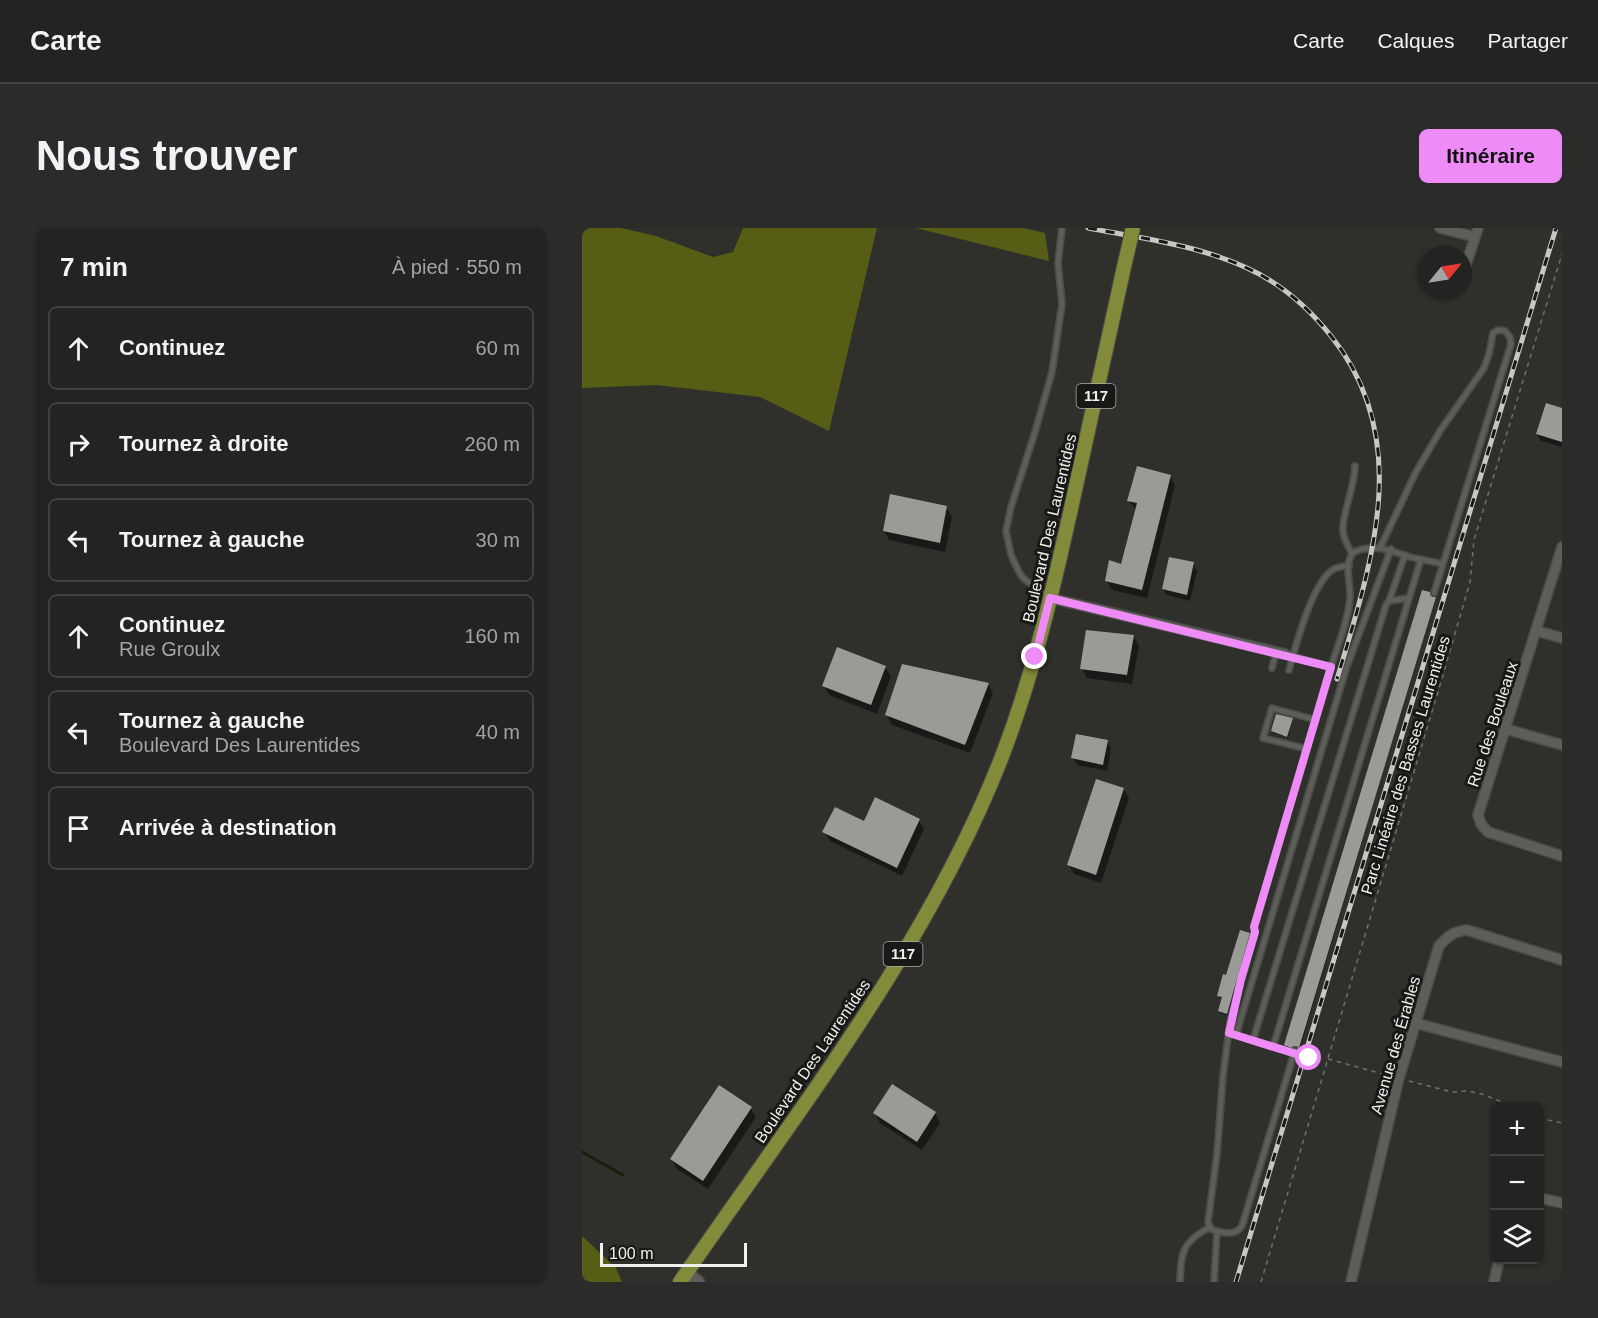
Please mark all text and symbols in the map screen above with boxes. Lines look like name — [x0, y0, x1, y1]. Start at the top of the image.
text: Carte — [30, 25, 102, 56]
text: Carte — [1293, 29, 1344, 52]
text: Calques — [1377, 29, 1454, 52]
text: Partager — [1487, 29, 1568, 52]
button: Itinéraire — [1419, 129, 1562, 183]
text: Nous trouver — [36, 132, 297, 179]
north arrow — [1418, 246, 1472, 300]
text: 7 min — [60, 252, 128, 282]
text: À pied · 550 m — [392, 256, 522, 278]
icon: ahead — [62, 332, 95, 365]
text: Continuez — [119, 335, 225, 360]
text: 60 m — [476, 337, 520, 359]
road number: 117 — [1076, 384, 1116, 408]
icon: right — [62, 428, 95, 461]
text: Tournez à droite — [119, 431, 289, 456]
street label: Boulevard Des Laurentides — [1019, 432, 1079, 624]
text: 260 m — [464, 433, 520, 455]
icon: left — [62, 524, 95, 557]
text: Tournez à gauche — [119, 527, 304, 552]
text: 30 m — [476, 529, 520, 551]
text: Continuez — [119, 612, 225, 637]
icon: ahead — [62, 620, 95, 653]
text: 160 m — [464, 625, 520, 647]
street label: Parc Linéaire des Basses Laurentides — [1358, 634, 1453, 896]
text: Rue Groulx — [119, 638, 220, 660]
route end — [1021, 643, 1047, 669]
street label: Rue des Bouleaux — [1464, 659, 1521, 789]
text: Tournez à gauche — [119, 708, 304, 733]
icon: left — [62, 716, 95, 749]
text: 40 m — [476, 721, 520, 743]
text: Boulevard Des Laurentides — [119, 734, 360, 756]
icon: arrive — [62, 812, 95, 845]
text: Arrivée à destination — [119, 815, 337, 840]
road number: 117 — [884, 942, 922, 966]
street label: Avenue des Érables — [1367, 974, 1423, 1116]
street label: Boulevard Des Laurentides — [751, 977, 873, 1146]
route start — [1295, 1044, 1321, 1070]
map controls — [1490, 1102, 1544, 1264]
button: + — [1490, 1102, 1544, 1156]
button: − — [1490, 1156, 1544, 1210]
button: layers — [1490, 1210, 1544, 1264]
scale bar — [600, 1240, 747, 1268]
text: 100 m — [609, 1245, 653, 1262]

